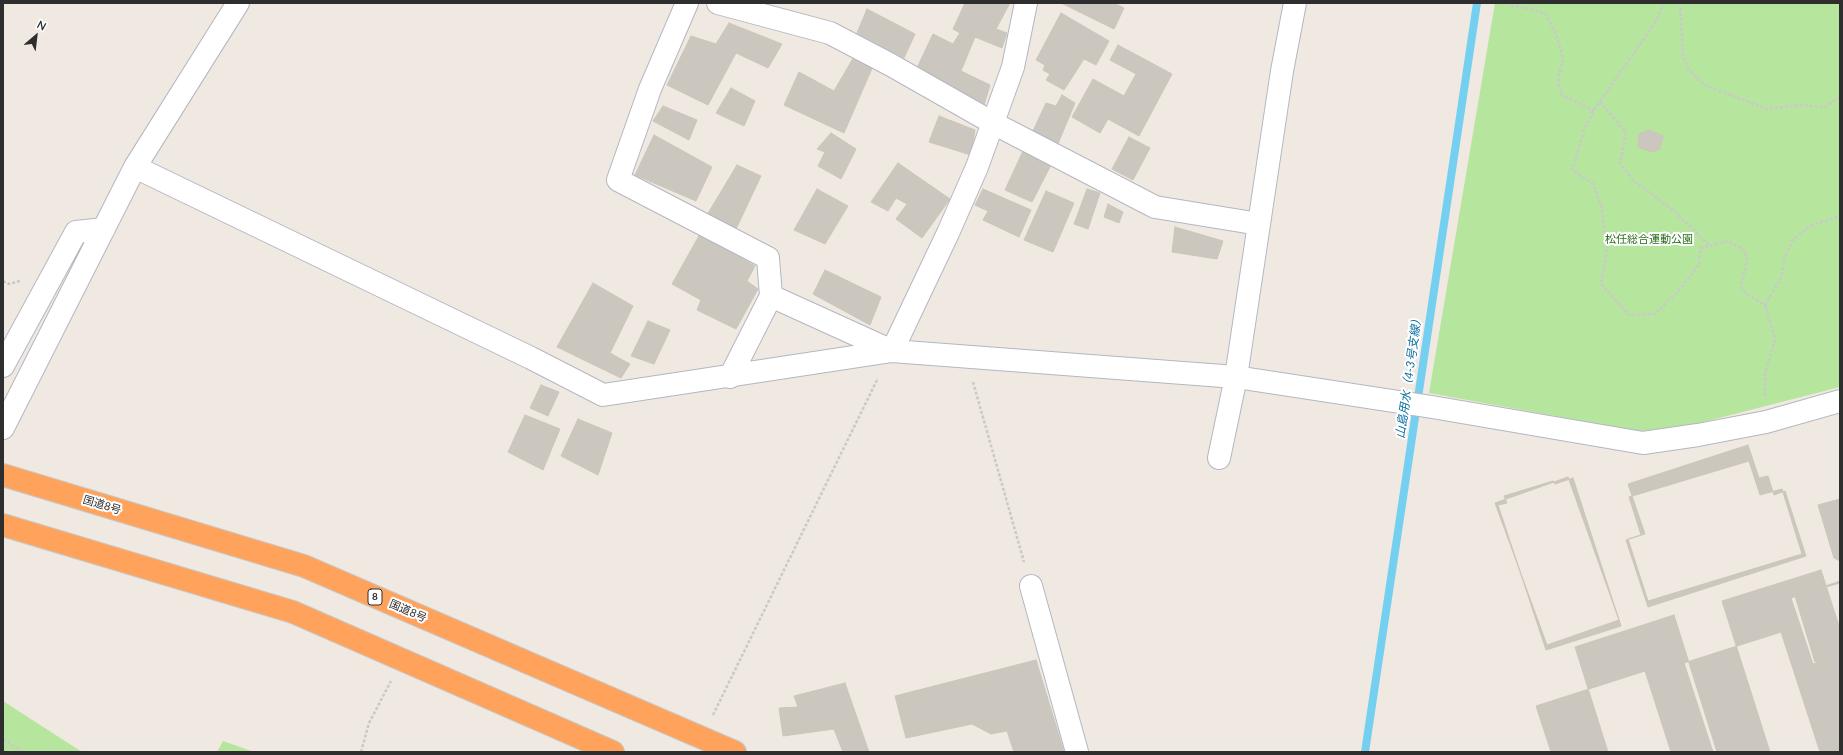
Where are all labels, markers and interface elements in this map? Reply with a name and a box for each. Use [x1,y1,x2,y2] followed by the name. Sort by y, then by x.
[16,16,56,56] north arrow
[35,17,49,33] text: N
[1605,232,1693,246] park label: 松任総合運動公園
[1393,313,1425,439] water label: 山島用水（4-3号支線）
[81,493,123,517] street label: 国道8号
[368,589,382,605] road number: 8
[387,597,429,625] street label: 国道8号

